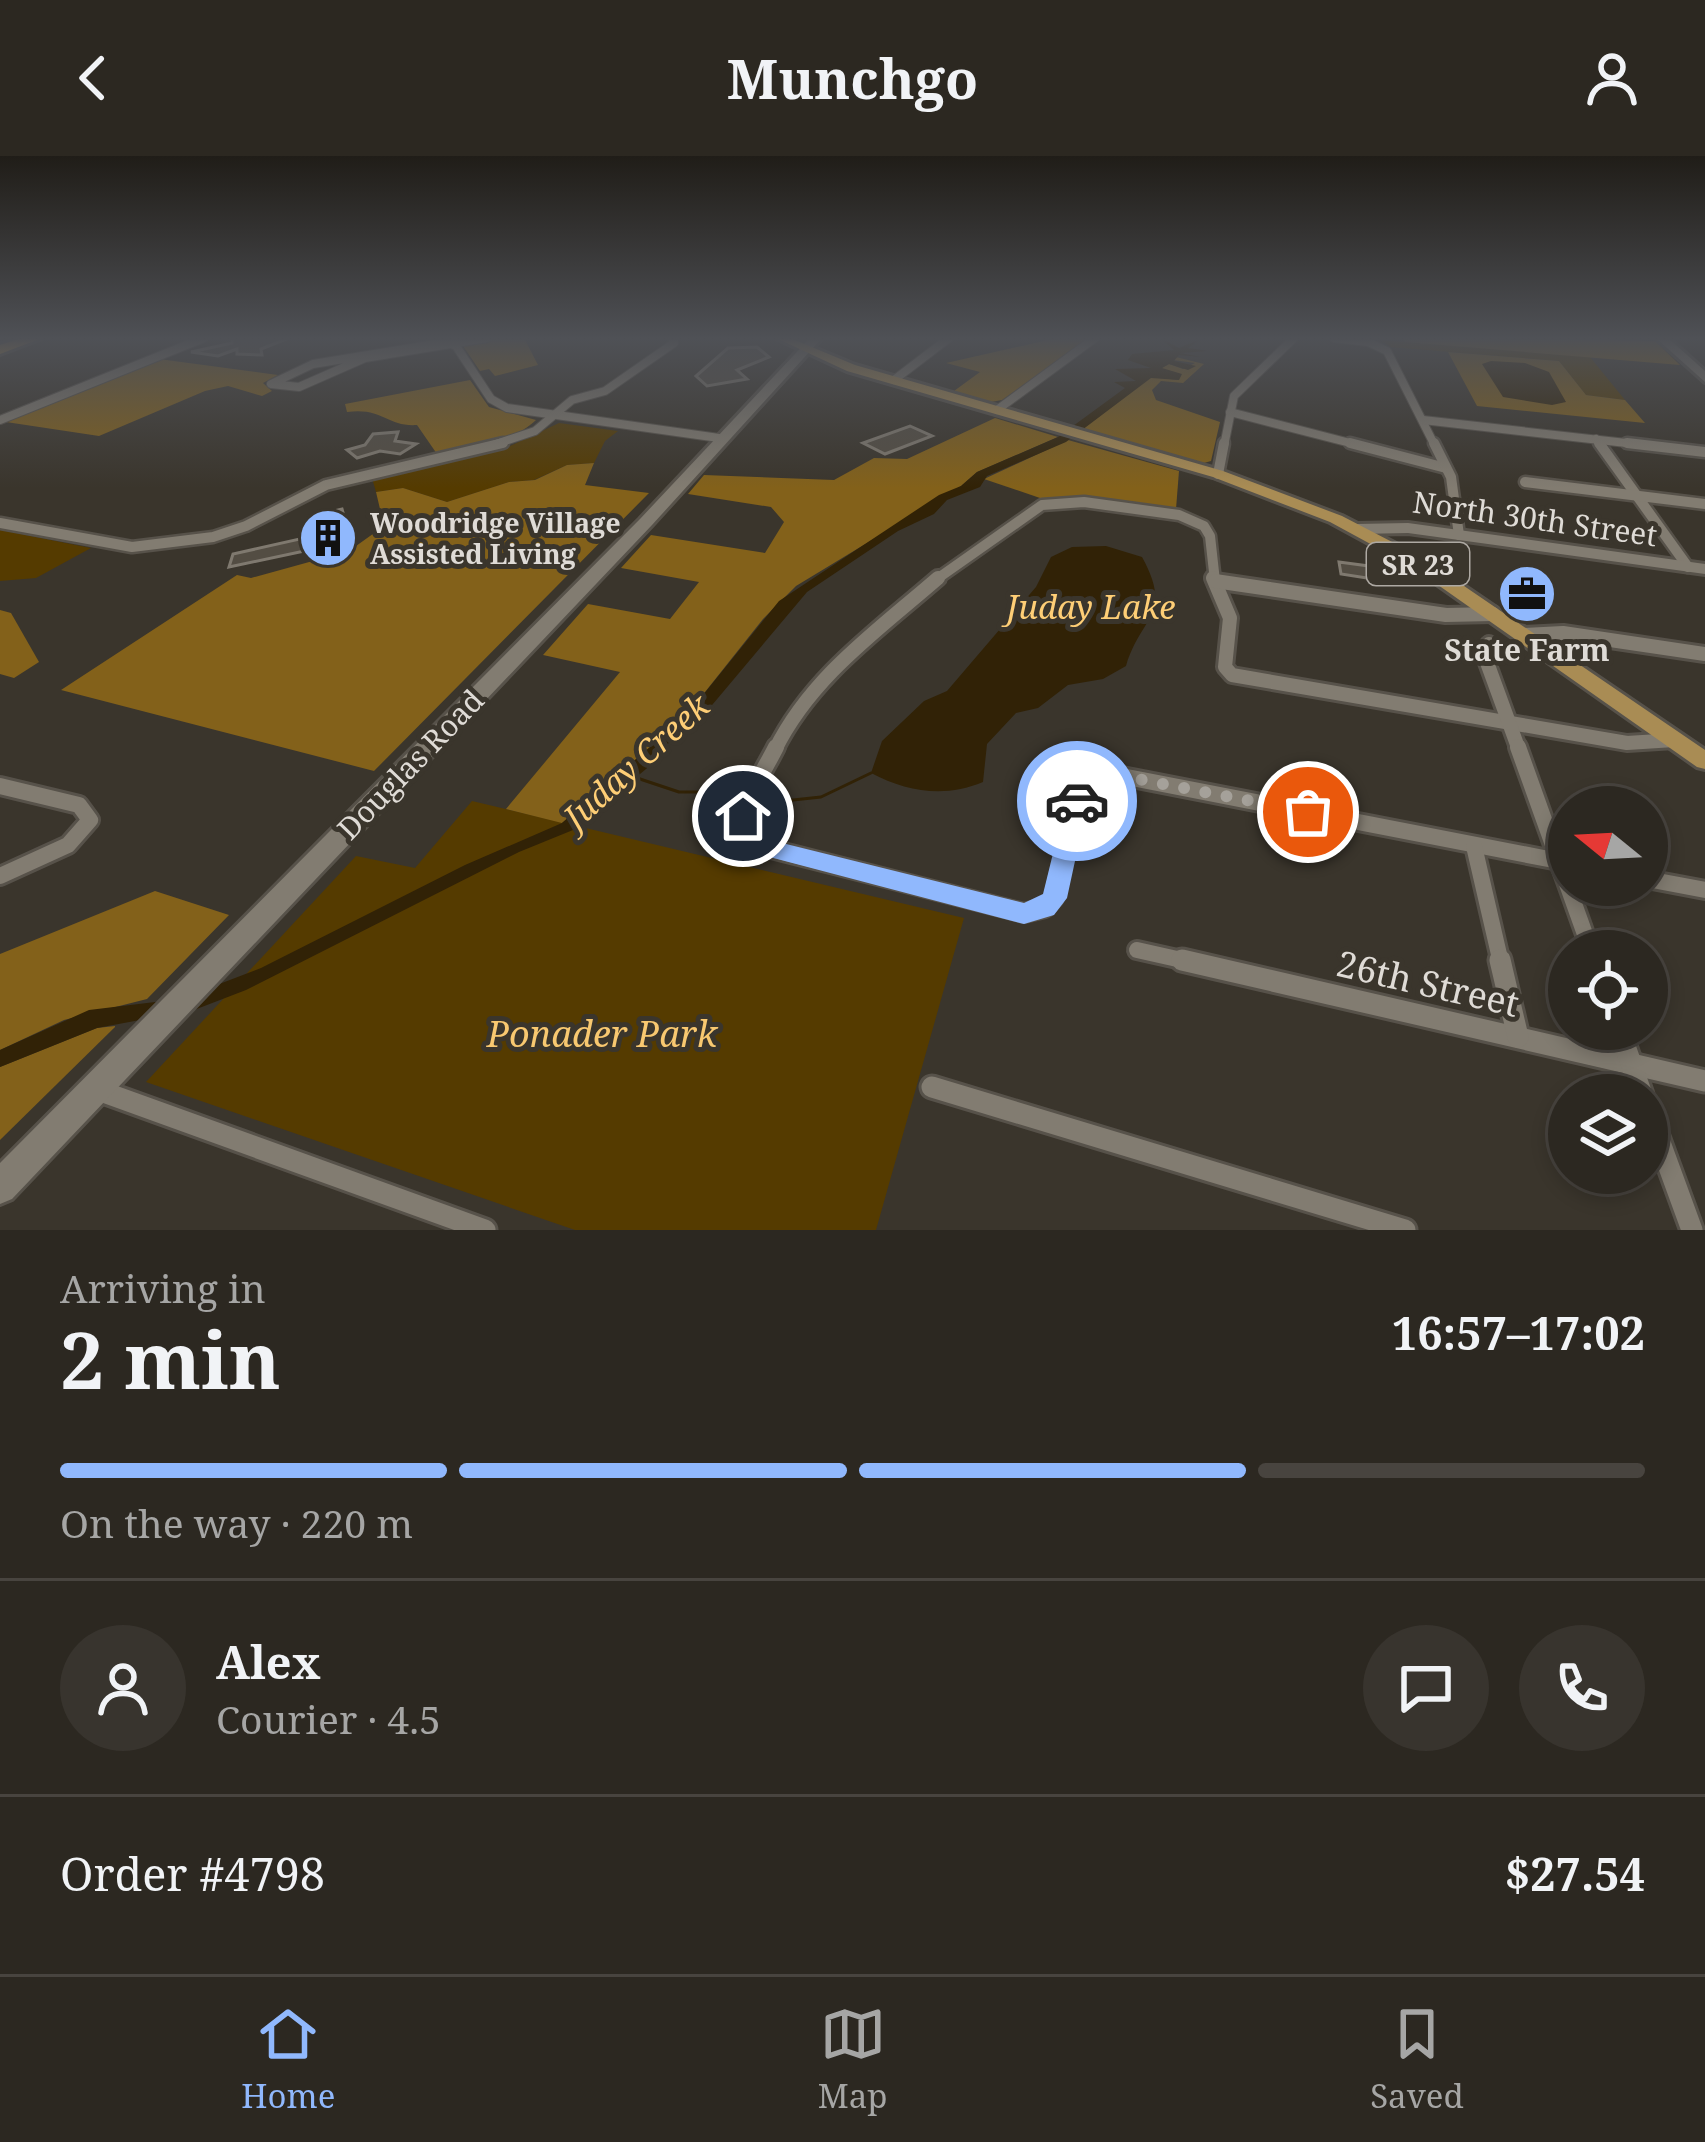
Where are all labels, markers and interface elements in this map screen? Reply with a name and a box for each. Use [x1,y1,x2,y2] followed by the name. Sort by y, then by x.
[727,41,978,115] text: Munchgo
[60,45,126,111] icon: back
[1579,45,1645,111] icon: person
[1410,481,1660,555] street label: North 30th Street
[370,504,621,572] place label: Woodridge Village Assisted Living
[297,507,359,569] building icon: Woodridge Village Assisted Living
[1367,543,1469,585] road number: SR 23
[1496,563,1558,625] office icon: State Farm
[1000,584,1176,629] water label: Juday Lake
[1444,629,1610,670] place label: State Farm
[328,680,492,848] street label: Douglas Road
[549,683,720,843] water label: Juday Creek
[1017,741,1137,861] courier
[1257,761,1359,863] pin
[692,765,794,867] pin
[1044,768,1110,834] icon: car
[1275,779,1341,845] icon: bag
[710,783,776,849] icon: home
[1548,786,1668,906] north arrow
[1548,786,1668,1194] map controls
[1548,930,1668,1050] button: locate
[1332,938,1524,1028] street label: 26th Street
[486,1009,719,1058] park label: Ponader Park
[1548,1074,1668,1194] button: layers
[60,1261,266,1314] text: Arriving in
[1392,1302,1645,1363] text: 16:57–17:02
[60,1306,281,1412] text: 2 min
[60,1496,413,1549] text: On the way · 220 m
[60,1625,186,1751] button: person
[1363,1625,1489,1751] button: chat
[1519,1625,1645,1751] button: phone
[216,1631,321,1692] text: Alex
[216,1692,441,1745] text: Courier · 4.5
[60,1843,325,1904] text: Order #4798
[1505,1843,1645,1904] text: $27.54
[241,2001,335,2118] tab: Home
[818,2001,888,2118] tab: Map
[1370,2001,1464,2118] tab: Saved

